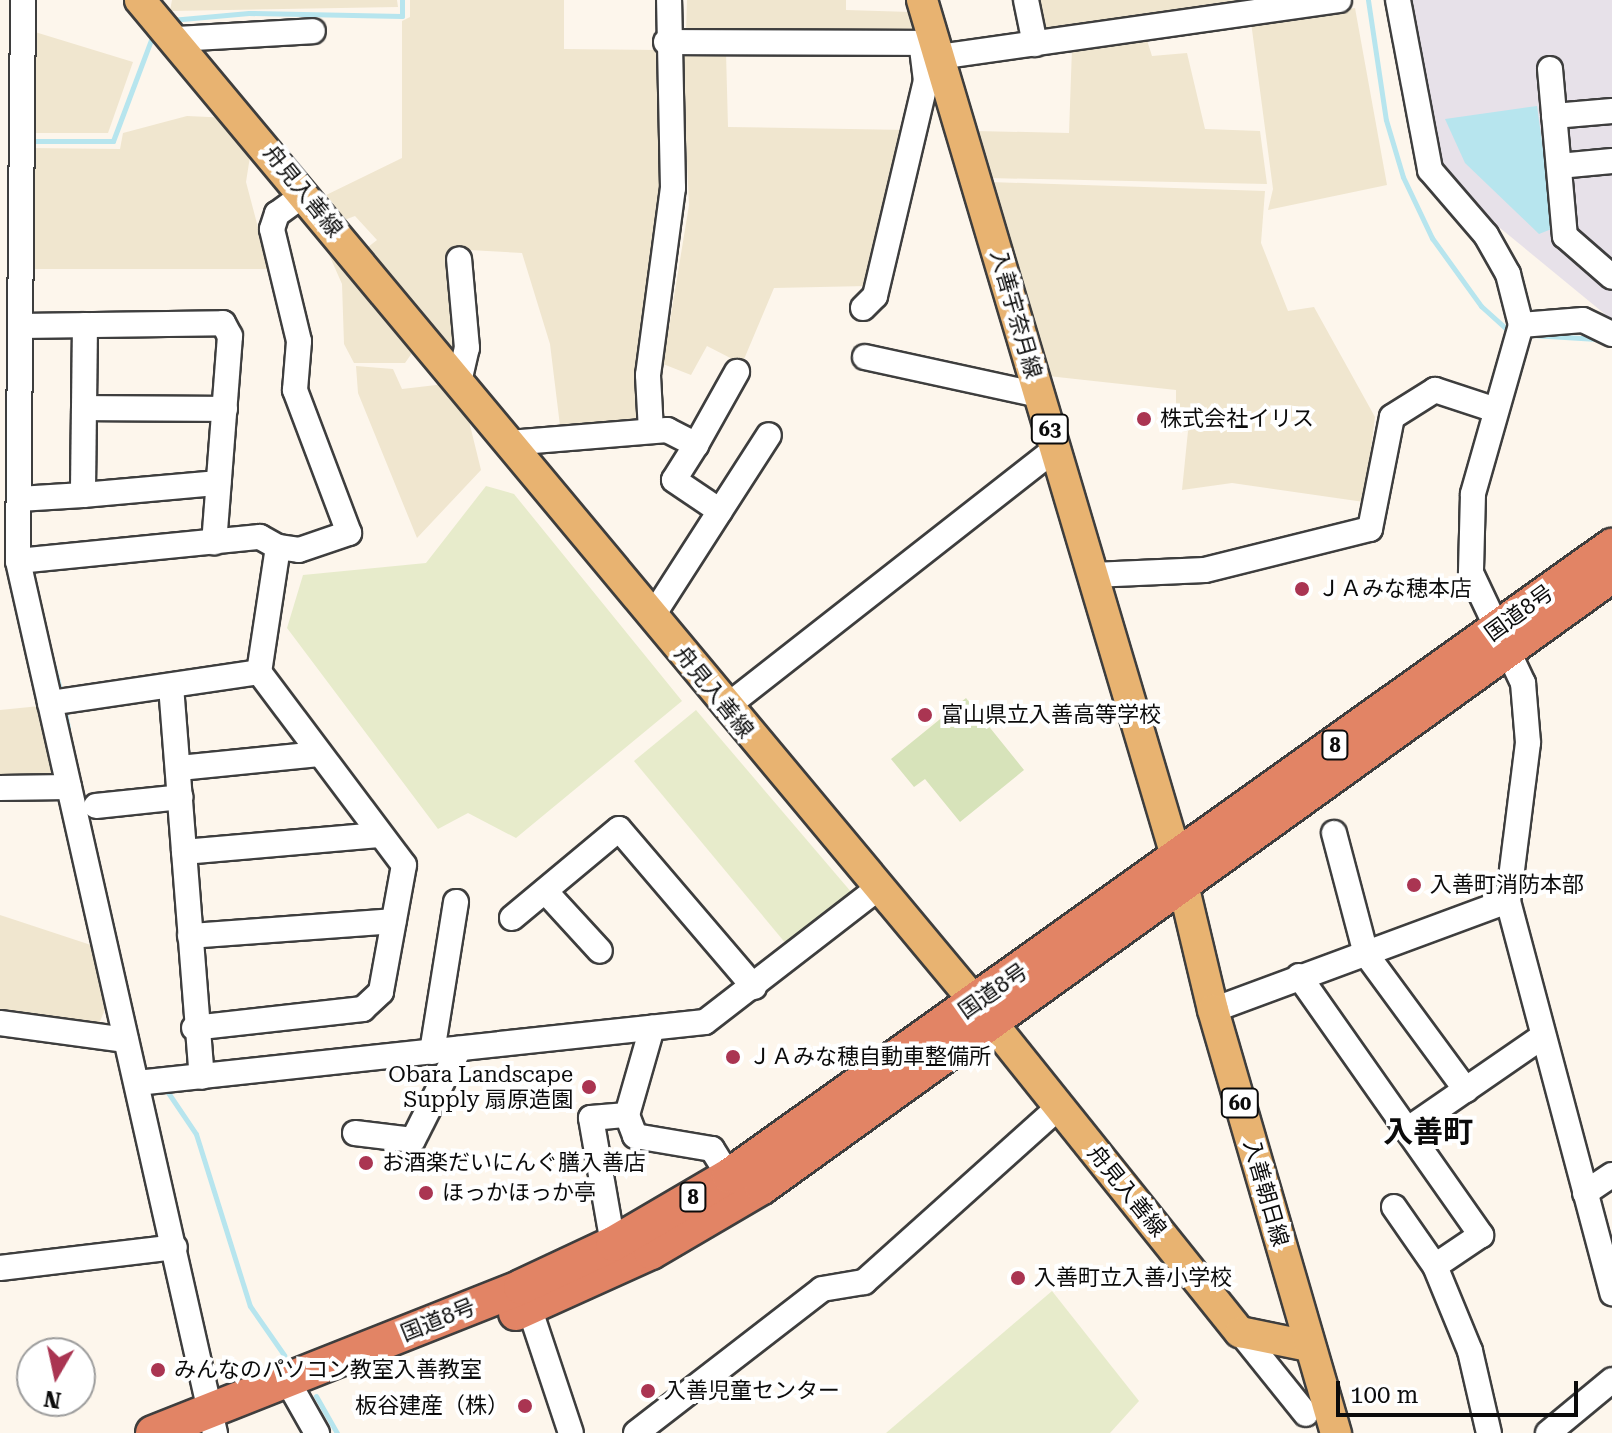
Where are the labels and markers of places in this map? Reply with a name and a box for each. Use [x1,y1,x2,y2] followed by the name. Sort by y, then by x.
[1160,406,1314,432] place label: 株式会社イリス
[1135,410,1153,428] marker: 株式会社イリス
[1318,576,1472,602] place label: ＪＡみな穂本店
[1293,580,1311,598] marker: ＪＡみな穂本店
[941,702,1161,728] place label: 富山県立入善高等学校
[916,706,934,724] marker: 富山県立入善高等学校
[1430,872,1584,898] place label: 入善町消防本部
[1405,876,1423,894] marker: 入善町消防本部
[749,1044,991,1070] place label: ＪＡみな穂自動車整備所
[724,1048,742,1066] marker: ＪＡみな穂自動車整備所
[388,1061,573,1112] place label: Obara Landscape Supply 扇原造園
[580,1078,598,1096] marker: Obara Landscape Supply 扇原造園
[382,1150,646,1176] place label: お酒楽だいにんぐ膳入善店
[357,1154,375,1172] marker: お酒楽だいにんぐ膳入善店
[442,1180,596,1206] place label: ほっかほっか亭
[417,1184,435,1202] marker: ほっかほっか亭
[1034,1265,1232,1291] place label: 入善町立入善小学校
[1009,1269,1027,1287] marker: 入善町立入善小学校
[174,1357,482,1383] place label: みんなのパソコン教室入善教室
[149,1361,167,1379] marker: みんなのパソコン教室入善教室
[664,1378,840,1404] place label: 入善児童センター
[639,1382,657,1400] marker: 入善児童センター
[355,1393,509,1419] place label: 板谷建産（株）
[516,1397,534,1415] marker: 板谷建産（株）

